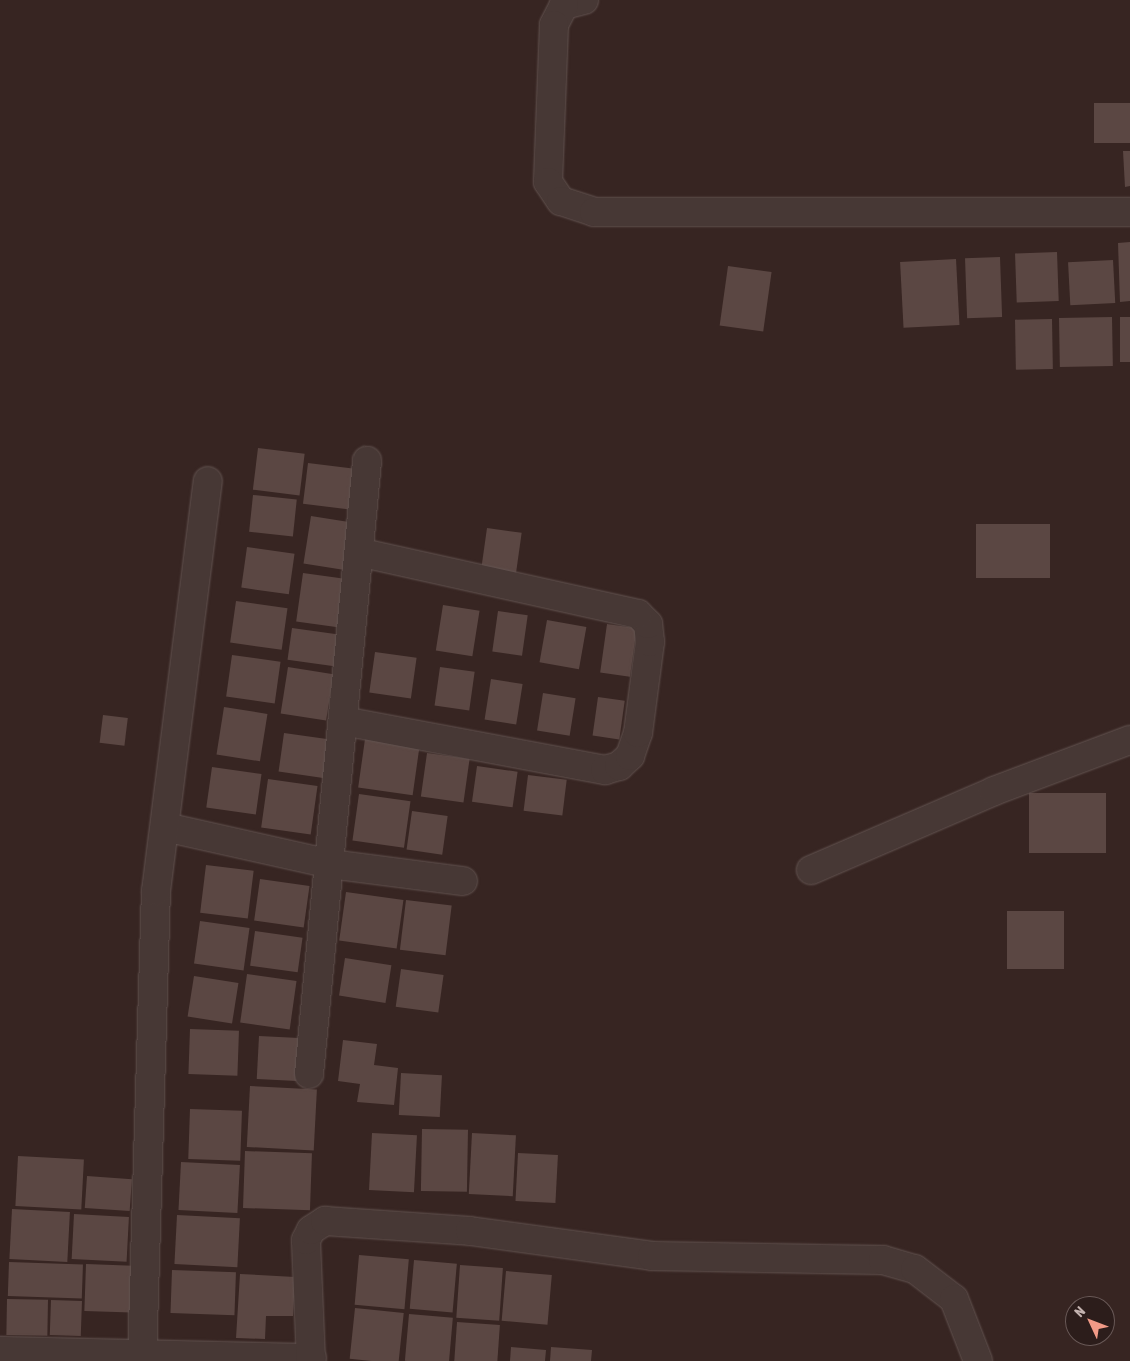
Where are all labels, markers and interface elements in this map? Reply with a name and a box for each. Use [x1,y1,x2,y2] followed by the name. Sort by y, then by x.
[1065,1296,1115,1346] north arrow
[1071,1303,1088,1320] text: N

